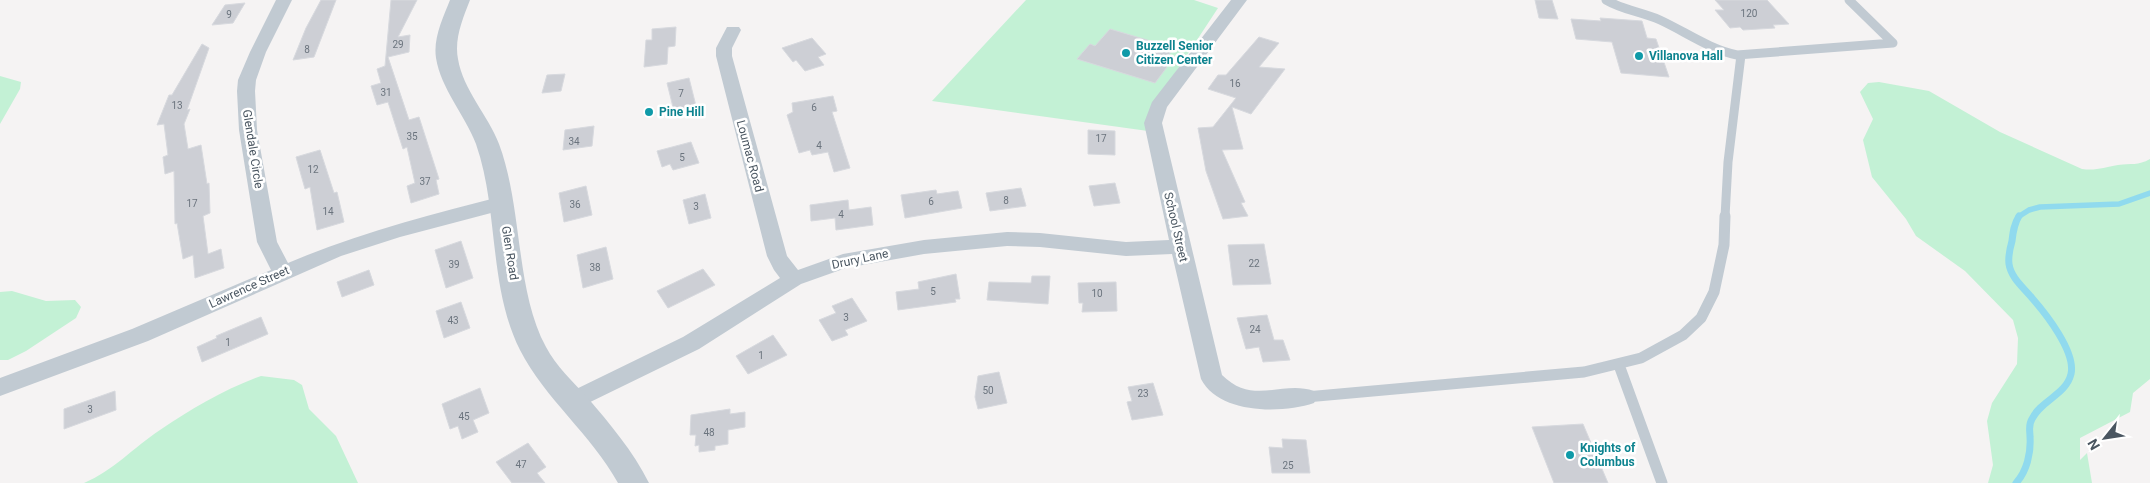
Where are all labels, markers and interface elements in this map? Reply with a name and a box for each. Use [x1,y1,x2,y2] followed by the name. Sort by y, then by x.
[1741,8,1758,19] house number: 120
[226,9,232,20] house number: 9
[392,39,404,50] house number: 29
[1136,39,1214,67] place label: Buzzell Senior Citizen Center
[304,44,310,55] house number: 8
[1120,47,1132,59] marker: Buzzell Senior Citizen Center
[1649,49,1723,63] place label: Villanova Hall
[1633,50,1645,62] marker: Villanova Hall
[1229,78,1241,89] house number: 16
[380,87,392,98] house number: 31
[678,88,684,99] house number: 7
[171,100,183,111] house number: 13
[811,102,817,113] house number: 6
[659,105,704,119] place label: Pine Hill
[643,106,655,118] marker: Pine Hill
[240,108,266,190] street label: Glendale Circle
[734,119,766,193] street label: Loumac Road
[406,131,418,142] house number: 35
[1095,133,1107,144] house number: 17
[568,136,580,147] house number: 34
[816,140,822,151] house number: 4
[679,152,685,163] house number: 5
[307,164,319,175] house number: 12
[419,176,431,187] house number: 37
[1161,191,1191,263] street label: School Street
[1003,195,1009,206] house number: 8
[928,196,934,207] house number: 6
[186,198,198,209] house number: 17
[569,199,581,210] house number: 36
[693,201,699,212] house number: 3
[322,206,334,217] house number: 14
[838,209,844,220] house number: 4
[499,225,521,281] street label: Glen Road
[830,246,890,272] street label: Drury Lane
[1248,258,1260,269] house number: 22
[448,259,460,270] house number: 39
[589,262,601,273] house number: 38
[207,263,291,311] street label: Lawrence Street
[930,286,936,297] house number: 5
[1091,288,1103,299] house number: 10
[843,312,849,323] house number: 3
[447,315,459,326] house number: 43
[1249,324,1261,335] house number: 24
[225,337,231,348] house number: 1
[758,350,764,361] house number: 1
[982,385,994,396] house number: 50
[1137,388,1149,399] house number: 23
[87,404,93,415] house number: 3
[458,411,470,422] house number: 45
[2080,413,2130,463] north arrow
[703,427,715,438] house number: 48
[2084,436,2103,453] text: N
[1580,441,1636,469] place label: Knights of Columbus
[1564,449,1576,461] marker: Knights of Columbus
[515,459,527,470] house number: 47
[1282,460,1294,471] house number: 25

